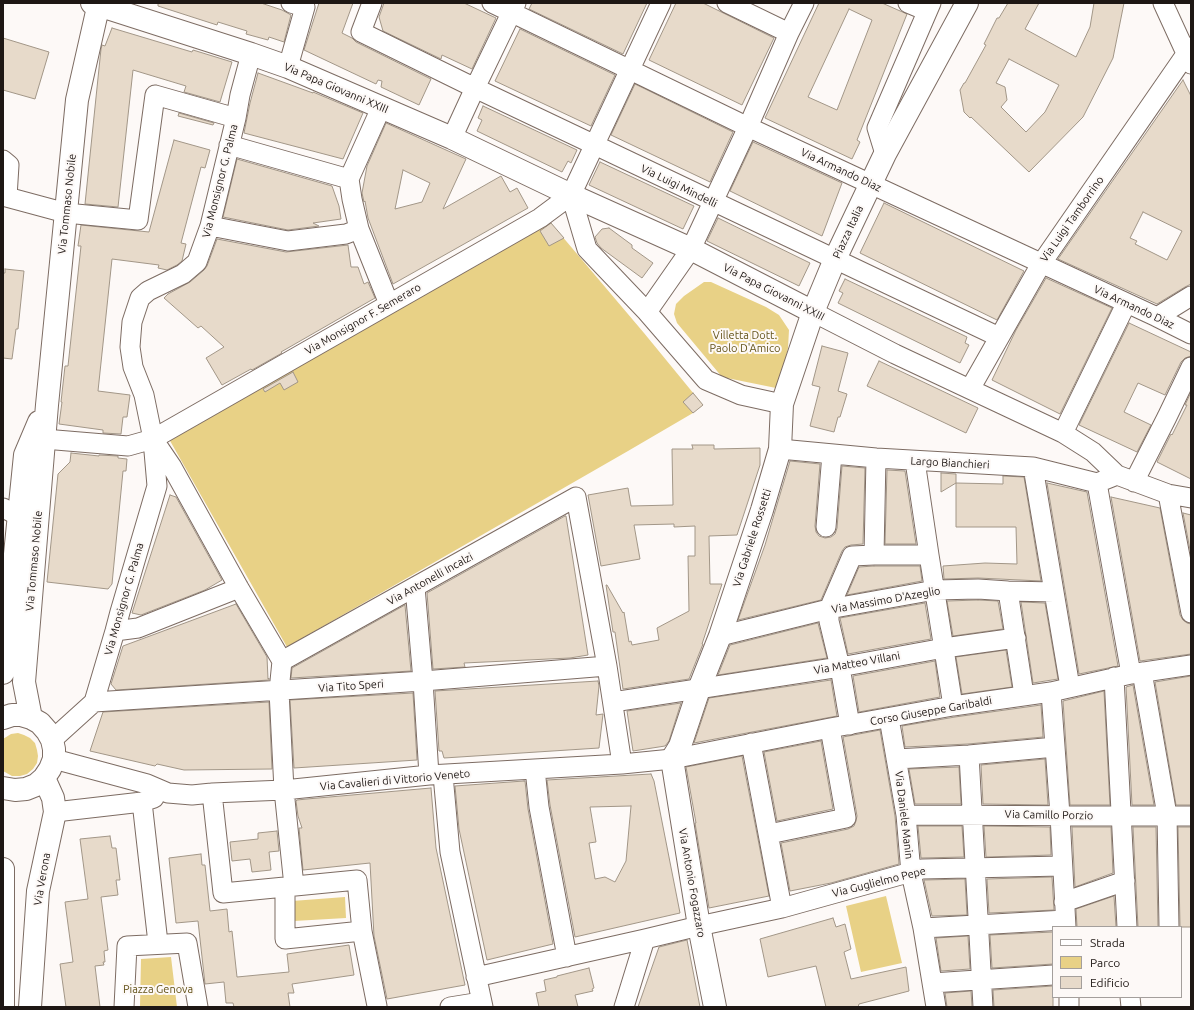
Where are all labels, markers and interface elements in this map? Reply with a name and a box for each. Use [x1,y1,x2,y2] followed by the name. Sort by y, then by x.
[282,60,390,116] street label: Via Papa Giovanni XXIII
[200,123,240,239] street label: Via Monsignor G. Palma
[799,146,883,194] street label: Via Armando Diaz
[55,153,79,255] street label: Via Tommaso Nobile
[638,162,720,210] street label: Via Luigi Mindelli
[1037,174,1107,264] street label: Via Luigi Tamborrino
[830,203,866,261] street label: Piazza Italia
[721,261,827,323] street label: Via Papa Giovanni XXIII
[303,280,423,358] street label: Via Monsignor F. Semeraro
[1092,283,1176,331] street label: Via Armando Diaz
[710,328,780,354] park label: Villetta Dott. Paolo D'Amico
[910,454,990,472] street label: Largo Bianchieri
[730,487,774,589] street label: Via Gabriele Rossetti
[23,510,45,612] street label: Via Tommaso Nobile
[102,541,146,657] street label: Via Monsignor G. Palma
[385,550,475,608] street label: Via Antonelli Incalzi
[831,584,941,616] street label: Via Massimo D'Azeglio
[813,649,901,677] street label: Via Matteo Villani
[318,677,384,695] street label: Via Tito Speri
[869,694,993,728] street label: Corso Giuseppe Garibaldi
[319,767,471,793] street label: Via Cavalieri di Vittorio Veneto
[892,770,916,860] street label: Via Daniele Manin
[1005,808,1093,822] street label: Via Camillo Porzio
[676,827,708,939] street label: Via Antonio Fogazzaro
[31,852,53,906] street label: Via Verona
[831,864,927,900] street label: Via Guglielmo Pepe
[1052,926,1182,998] legend
[1090,936,1125,949] text: Strada
[1090,956,1120,969] text: Parco
[1090,976,1130,989] text: Edificio
[123,982,193,996] park label: Piazza Genova

